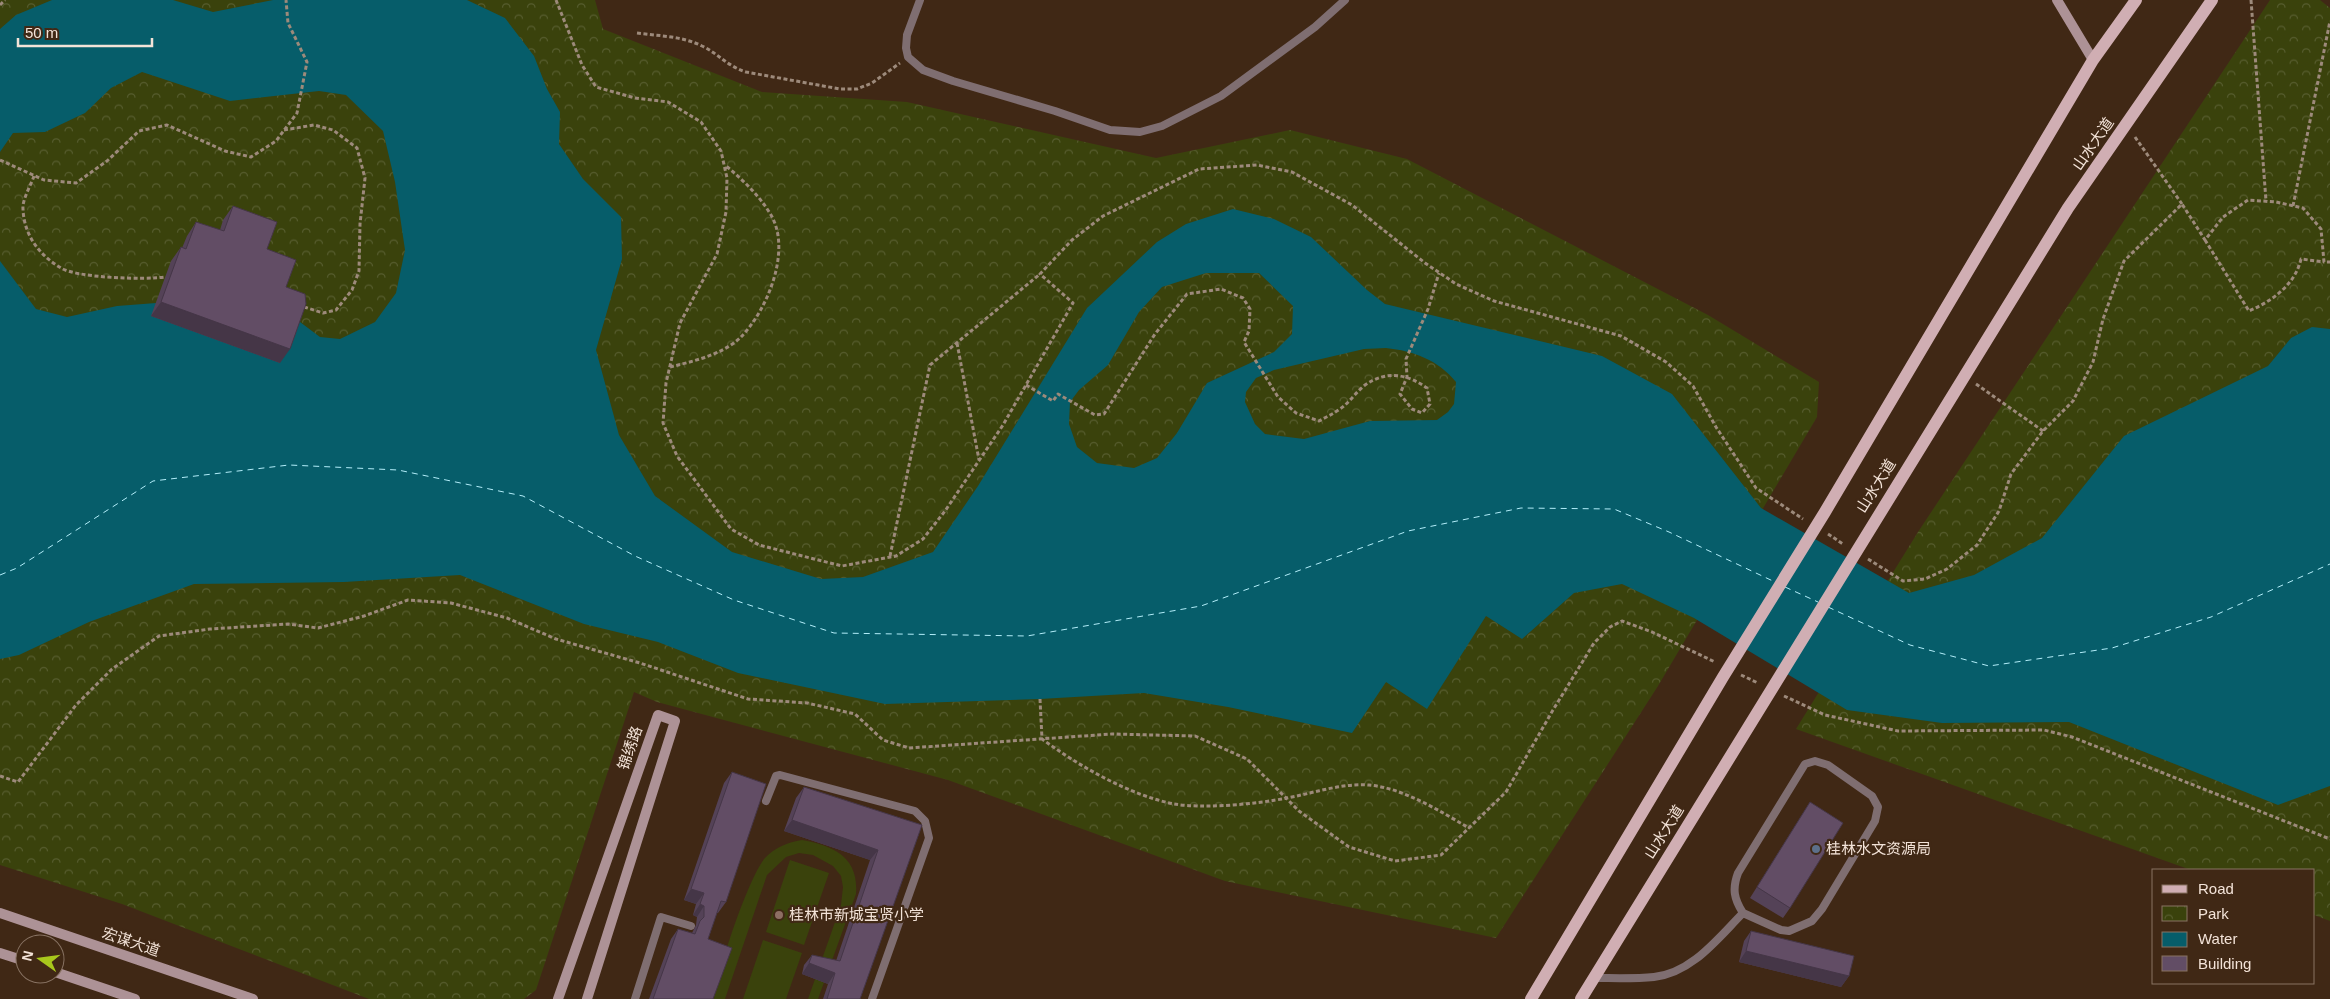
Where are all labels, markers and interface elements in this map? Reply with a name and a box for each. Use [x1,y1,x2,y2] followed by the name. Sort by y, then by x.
[18,15,151,47] scale bar
[25,24,58,41] text: 50 m
[2068,114,2117,173] street label: 山水大道
[1852,456,1899,516] street label: 山水大道
[614,724,645,772] street label: 锦绣路
[1640,802,1687,862] street label: 山水大道
[1826,840,1931,857] place label: 桂林水文资源局
[1810,843,1822,855] marker: 桂林水文资源局
[2152,869,2315,984] legend
[2198,880,2234,897] text: Road
[2198,905,2229,922] text: Park
[789,906,924,923] place label: 桂林市新城宝贤小学
[773,909,785,921] marker: 桂林市新城宝贤小学
[100,924,162,959] street label: 宏谋大道
[2198,930,2237,947] text: Water
[15,934,65,984] north arrow
[18,949,36,963] text: N
[2198,955,2251,972] text: Building

